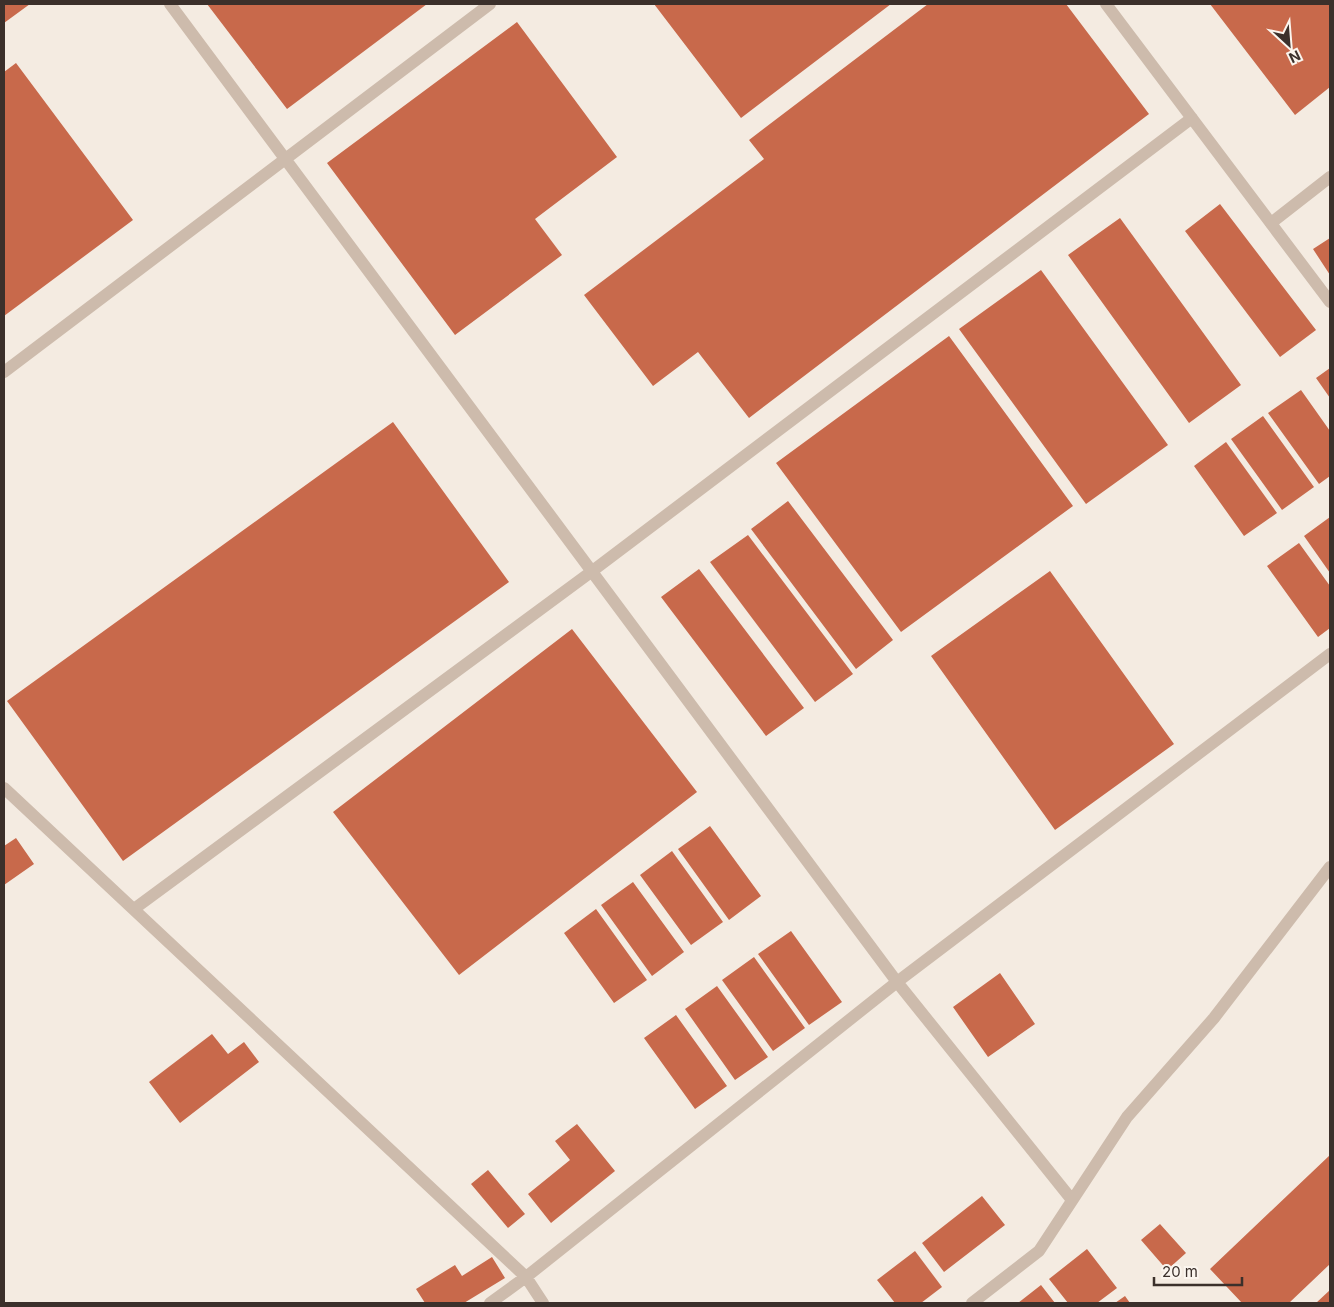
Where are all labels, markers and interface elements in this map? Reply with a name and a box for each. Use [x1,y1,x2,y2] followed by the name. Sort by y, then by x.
[1264,20,1314,70] north arrow
[1286,47,1303,67] text: N
[1154,1254,1242,1286] scale bar
[1162,1262,1198,1281] text: 20 m

